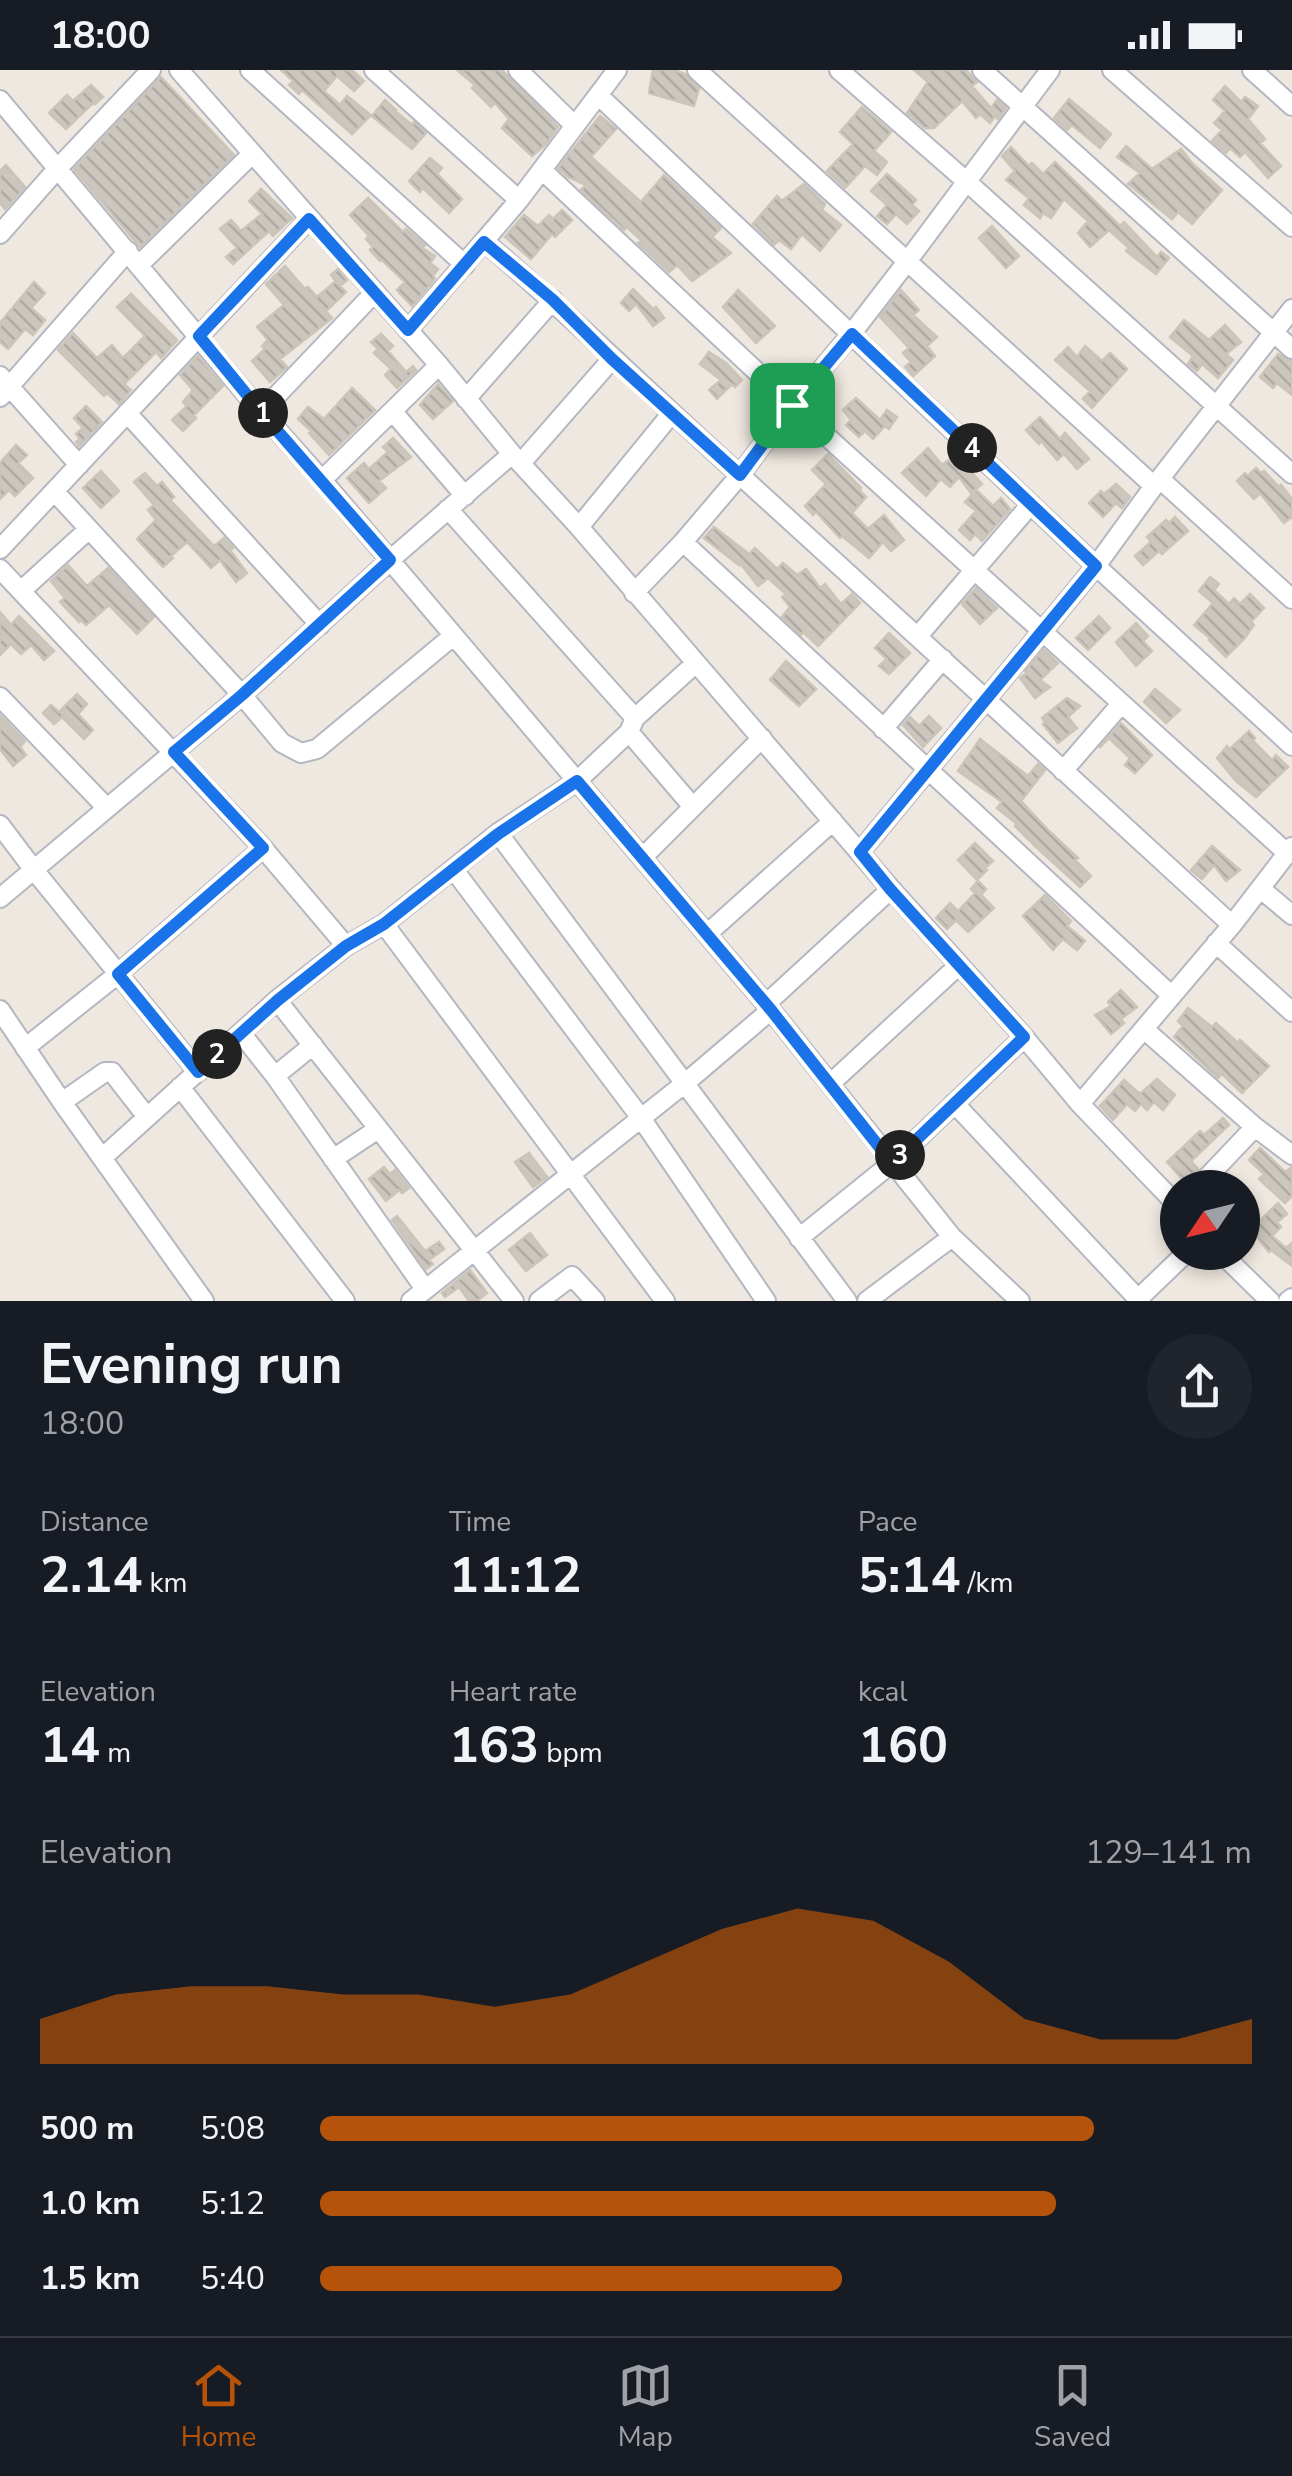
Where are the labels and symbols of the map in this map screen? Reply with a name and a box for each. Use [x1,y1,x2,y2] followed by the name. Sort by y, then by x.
[750,363,835,448] pin
[238,388,288,438] pin: 1
[947,423,997,473] pin: 4
[192,1029,242,1079] pin: 2
[875,1130,925,1180] pin: 3
[1160,1170,1260,1270] north arrow

